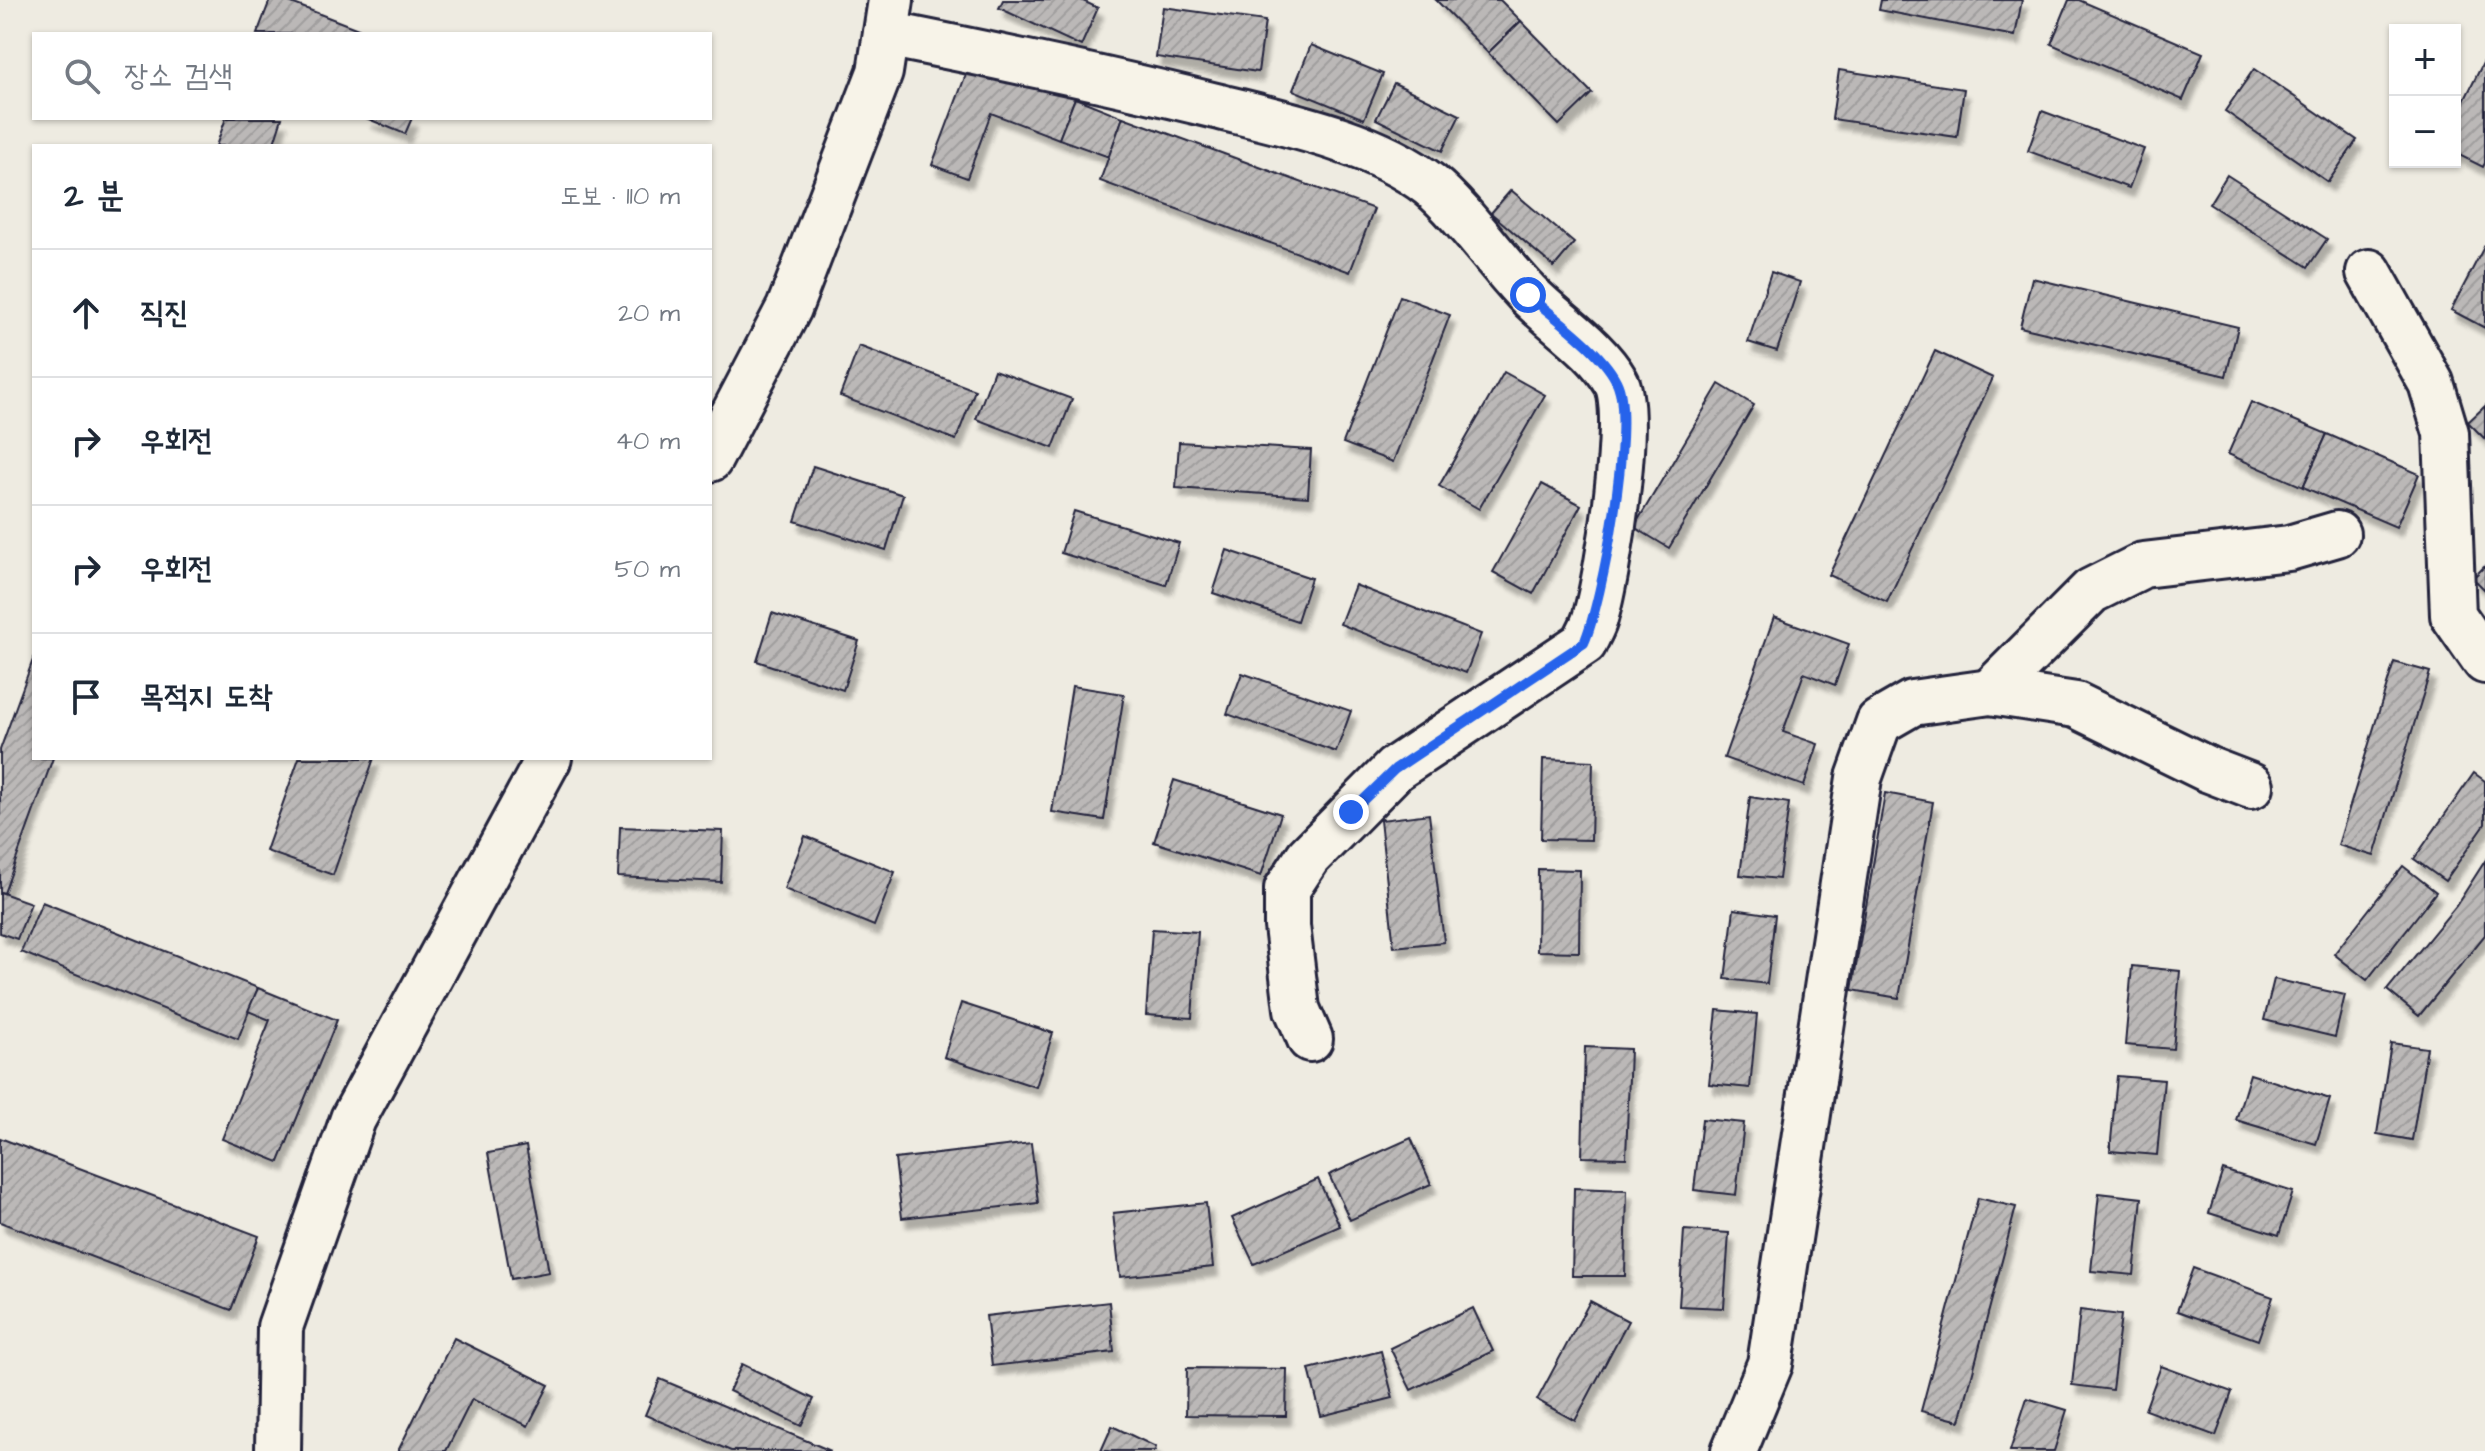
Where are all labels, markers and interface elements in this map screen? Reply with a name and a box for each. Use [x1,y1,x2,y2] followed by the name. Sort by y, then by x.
[2389,24,2461,168] map controls
[2389,24,2461,96] button: +
[32,32,712,120] search box
[60,54,104,98] icon: search
[124,55,233,97] text: 장소 검색
[2389,96,2461,168] button: −
[64,172,124,220] text: 2 분
[560,178,680,214] text: 도보 · 110 m
[1510,277,1546,313] route start
[64,291,108,335] icon: ahead
[140,292,188,334] text: 직진
[618,295,680,331] text: 20 m
[64,419,108,463] icon: right
[140,420,212,462] text: 우회전
[615,423,680,459] text: 40 m
[64,547,108,591] icon: right
[140,548,212,590] text: 우회전
[615,551,680,587] text: 50 m
[64,675,108,719] icon: arrive
[140,676,273,718] text: 목적지 도착
[1333,794,1369,830] route end

